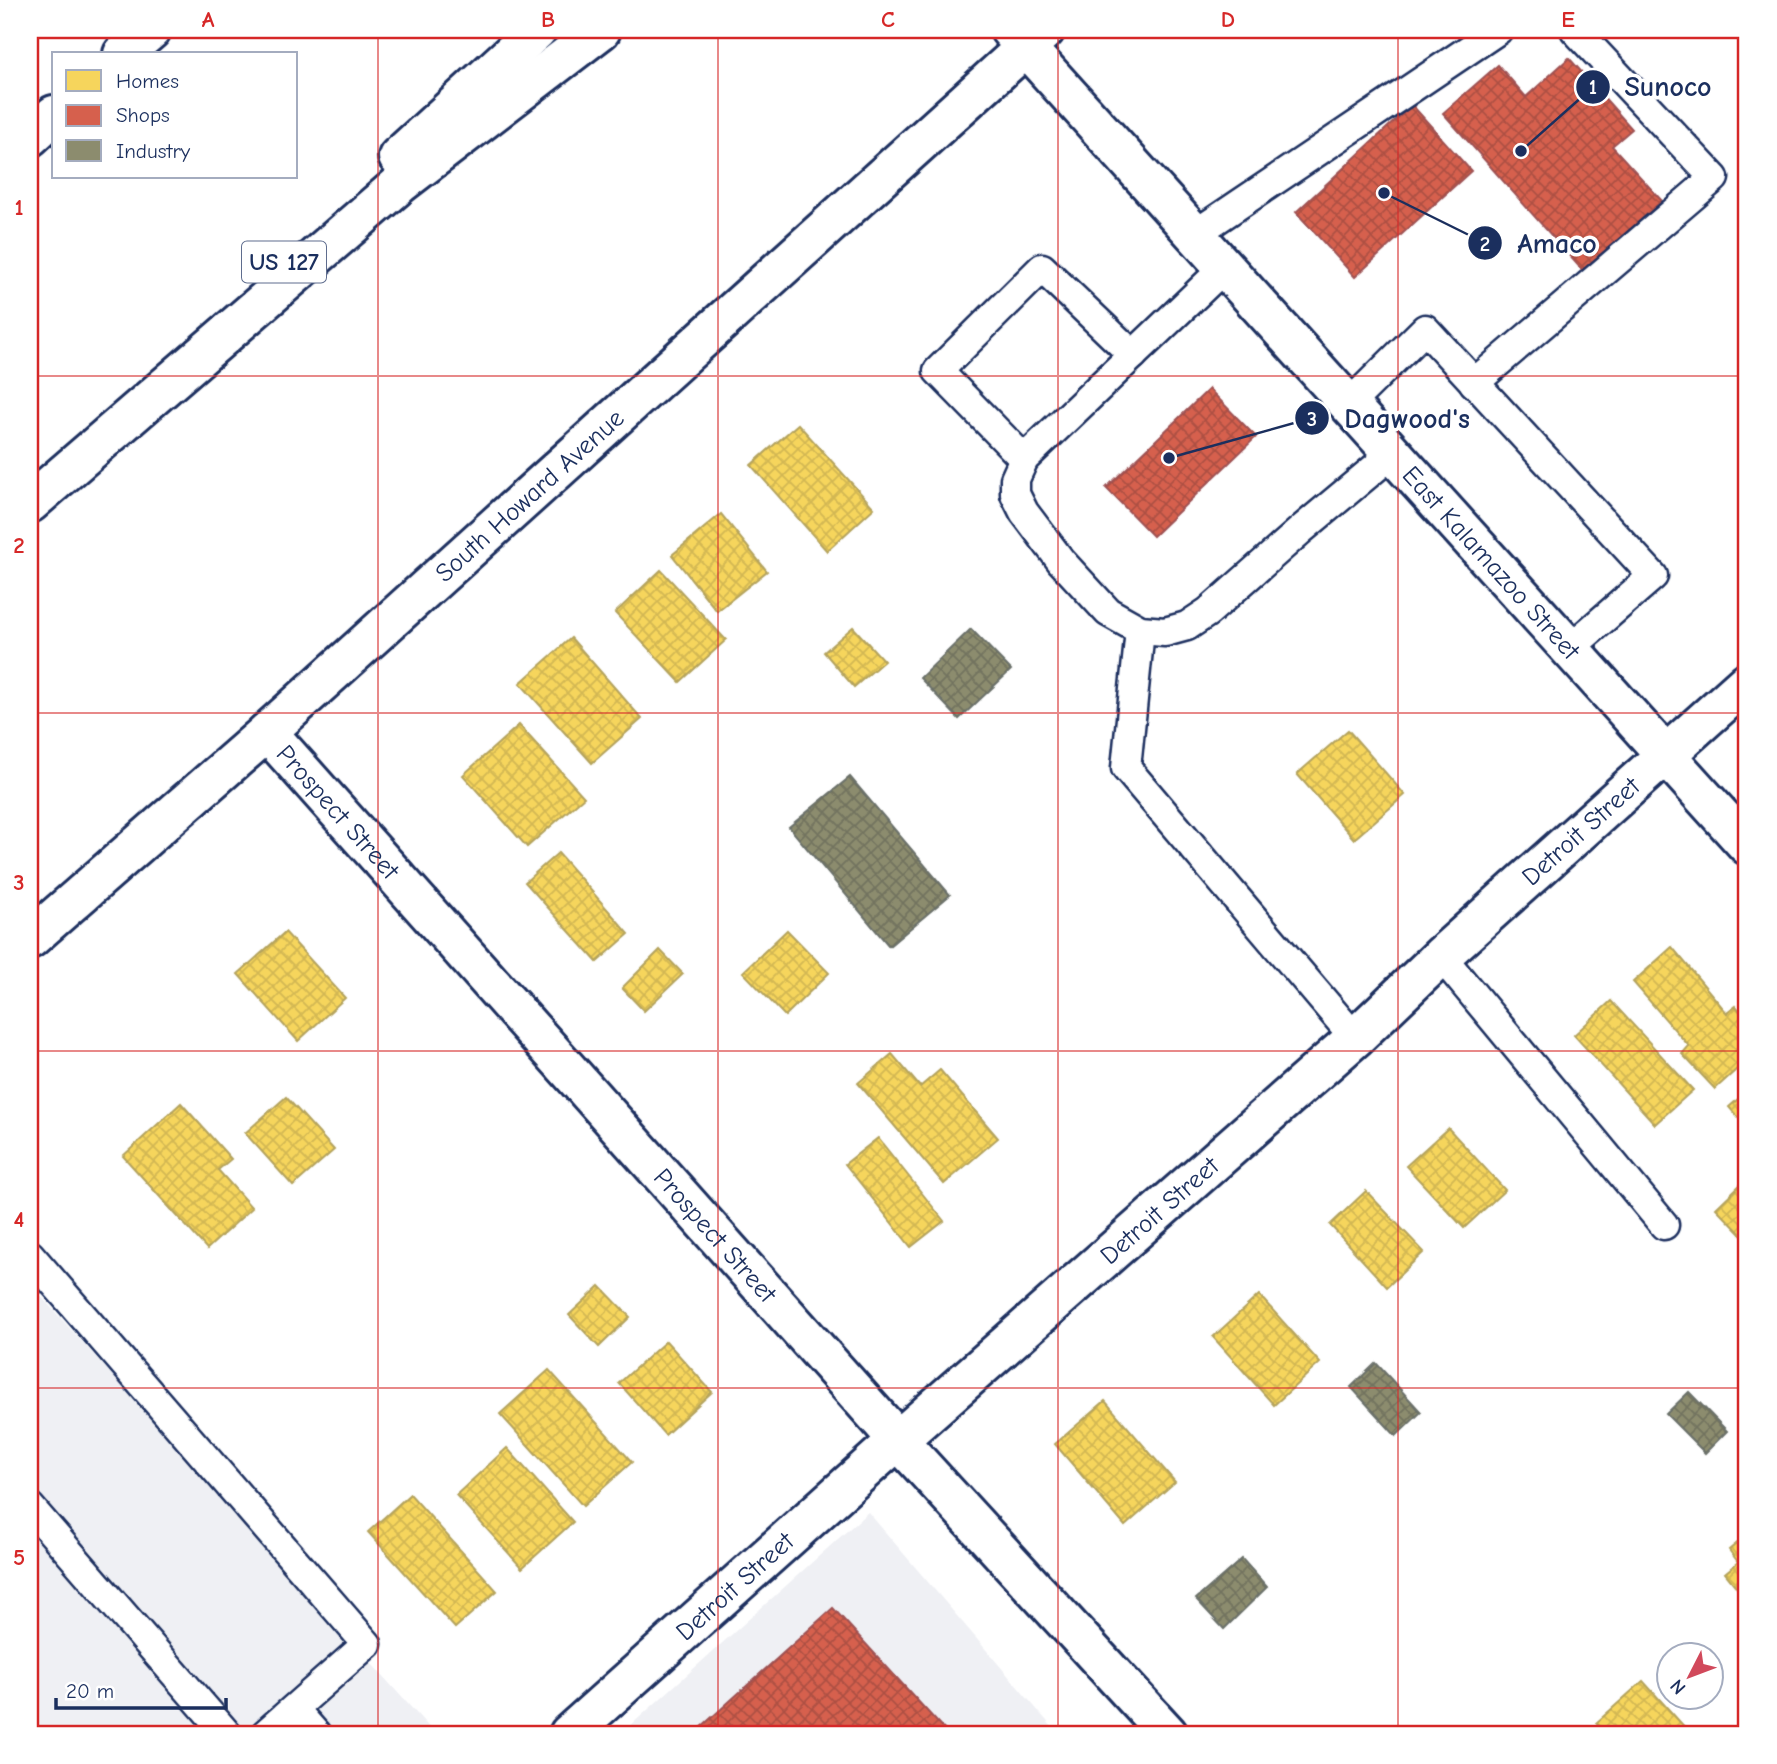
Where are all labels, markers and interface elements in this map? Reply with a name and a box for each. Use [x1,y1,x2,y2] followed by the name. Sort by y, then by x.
[202,6,215,33] text: A
[541,6,555,33] text: B
[881,6,895,33] text: C
[1221,6,1235,33] text: D
[1561,6,1575,33] text: E
[52,52,298,178] legend
[1576,62,1726,111] callout: Sunoco
[116,69,179,93] text: Homes
[1624,71,1712,103] text: Sunoco
[1589,75,1597,99] text: 1
[116,103,170,127] text: Shops
[116,139,191,163] text: Industry
[14,194,24,221] text: 1
[1468,219,1610,268] callout: Amaco
[1517,228,1597,260] text: Amaco
[1480,232,1490,256] text: 2
[242,242,326,282] road number: US 127
[1295,394,1483,443] callout: Dagwood's
[430,403,630,589] street label: South Howard Avenue
[1344,403,1470,435] text: Dagwood's
[1307,407,1317,431] text: 3
[1396,460,1587,667] street label: East Kalamazoo Street
[13,532,25,559] text: 2
[270,739,406,887] street label: Prospect Street
[1516,770,1647,892] street label: Detroit Street
[13,869,25,896] text: 3
[1094,1150,1226,1271] street label: Detroit Street
[647,1163,783,1310] street label: Prospect Street
[14,1206,25,1233] text: 4
[670,1525,801,1647] street label: Detroit Street
[13,1544,25,1571] text: 5
[1654,1642,1724,1712] north arrow
[56,1666,226,1710] scale bar
[1666,1675,1690,1699] text: N
[66,1679,114,1703] text: 20 m

